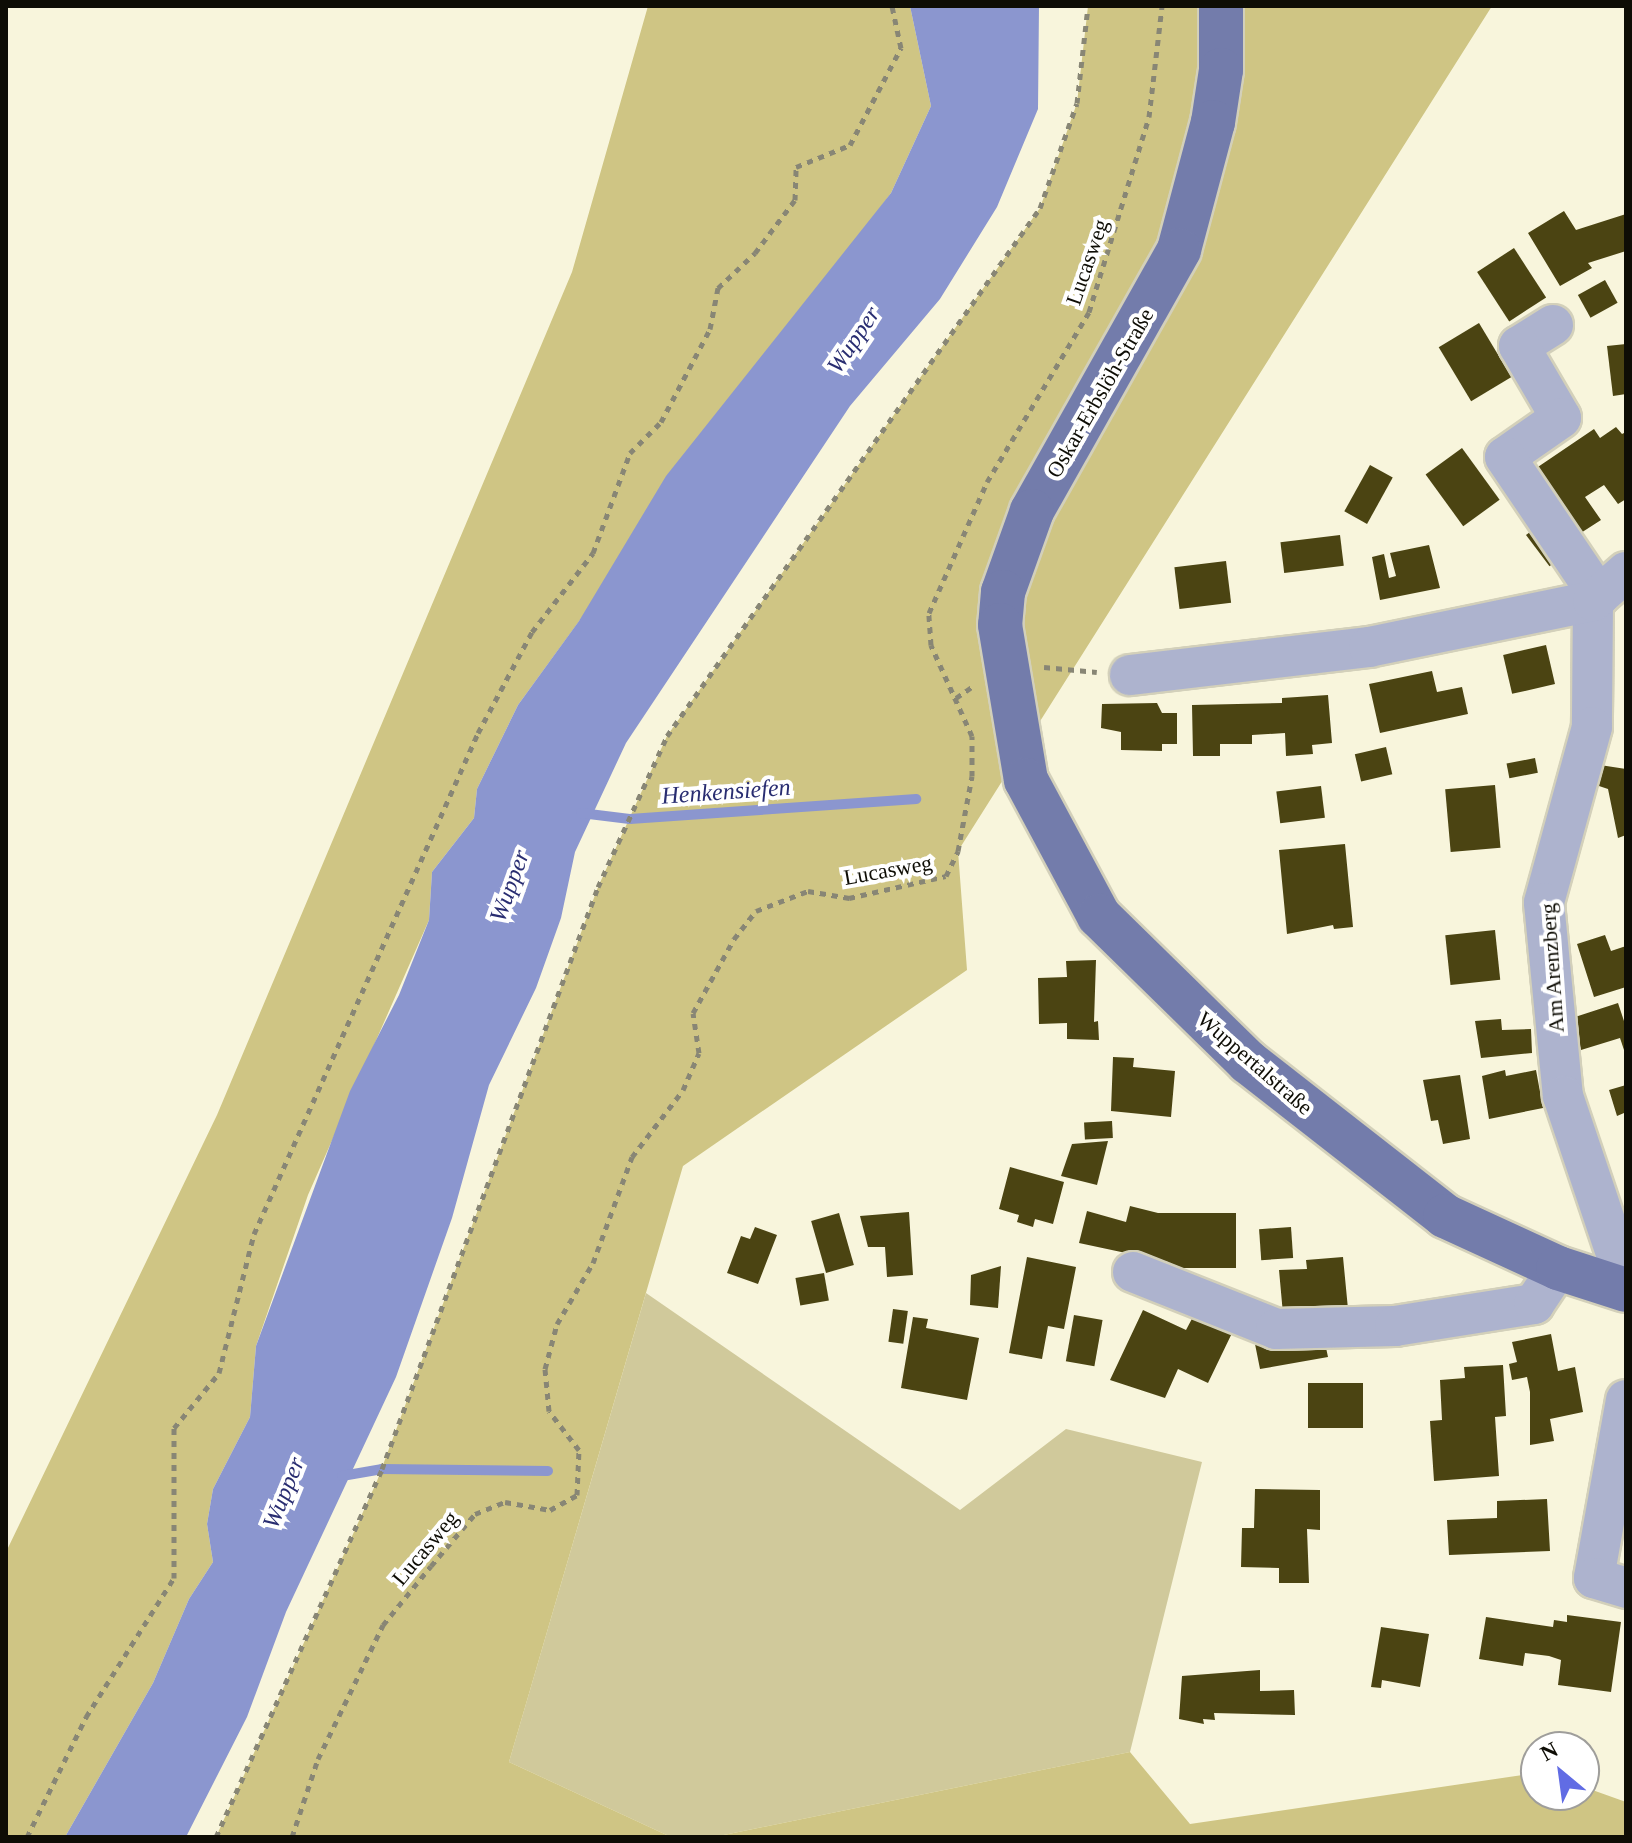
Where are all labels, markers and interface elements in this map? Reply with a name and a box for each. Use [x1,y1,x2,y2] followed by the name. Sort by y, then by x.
[1060,216,1114,308] street label: Lucasweg
[821,301,887,379] water label: Wupper
[1041,304,1159,482] street label: Oskar-Erbslöh-Straße
[661,773,791,811] water label: Henkensiefen
[484,846,536,926] water label: Wupper
[842,849,934,891] street label: Lucasweg
[1534,902,1570,1034] street label: Am Arenzberg
[1192,1006,1318,1120] street label: Wuppertalstraße
[257,1453,311,1533] water label: Wupper
[386,1505,464,1591] street label: Lucasweg
[1520,1731,1600,1811] north arrow
[1536,1737,1562,1766] text: N

